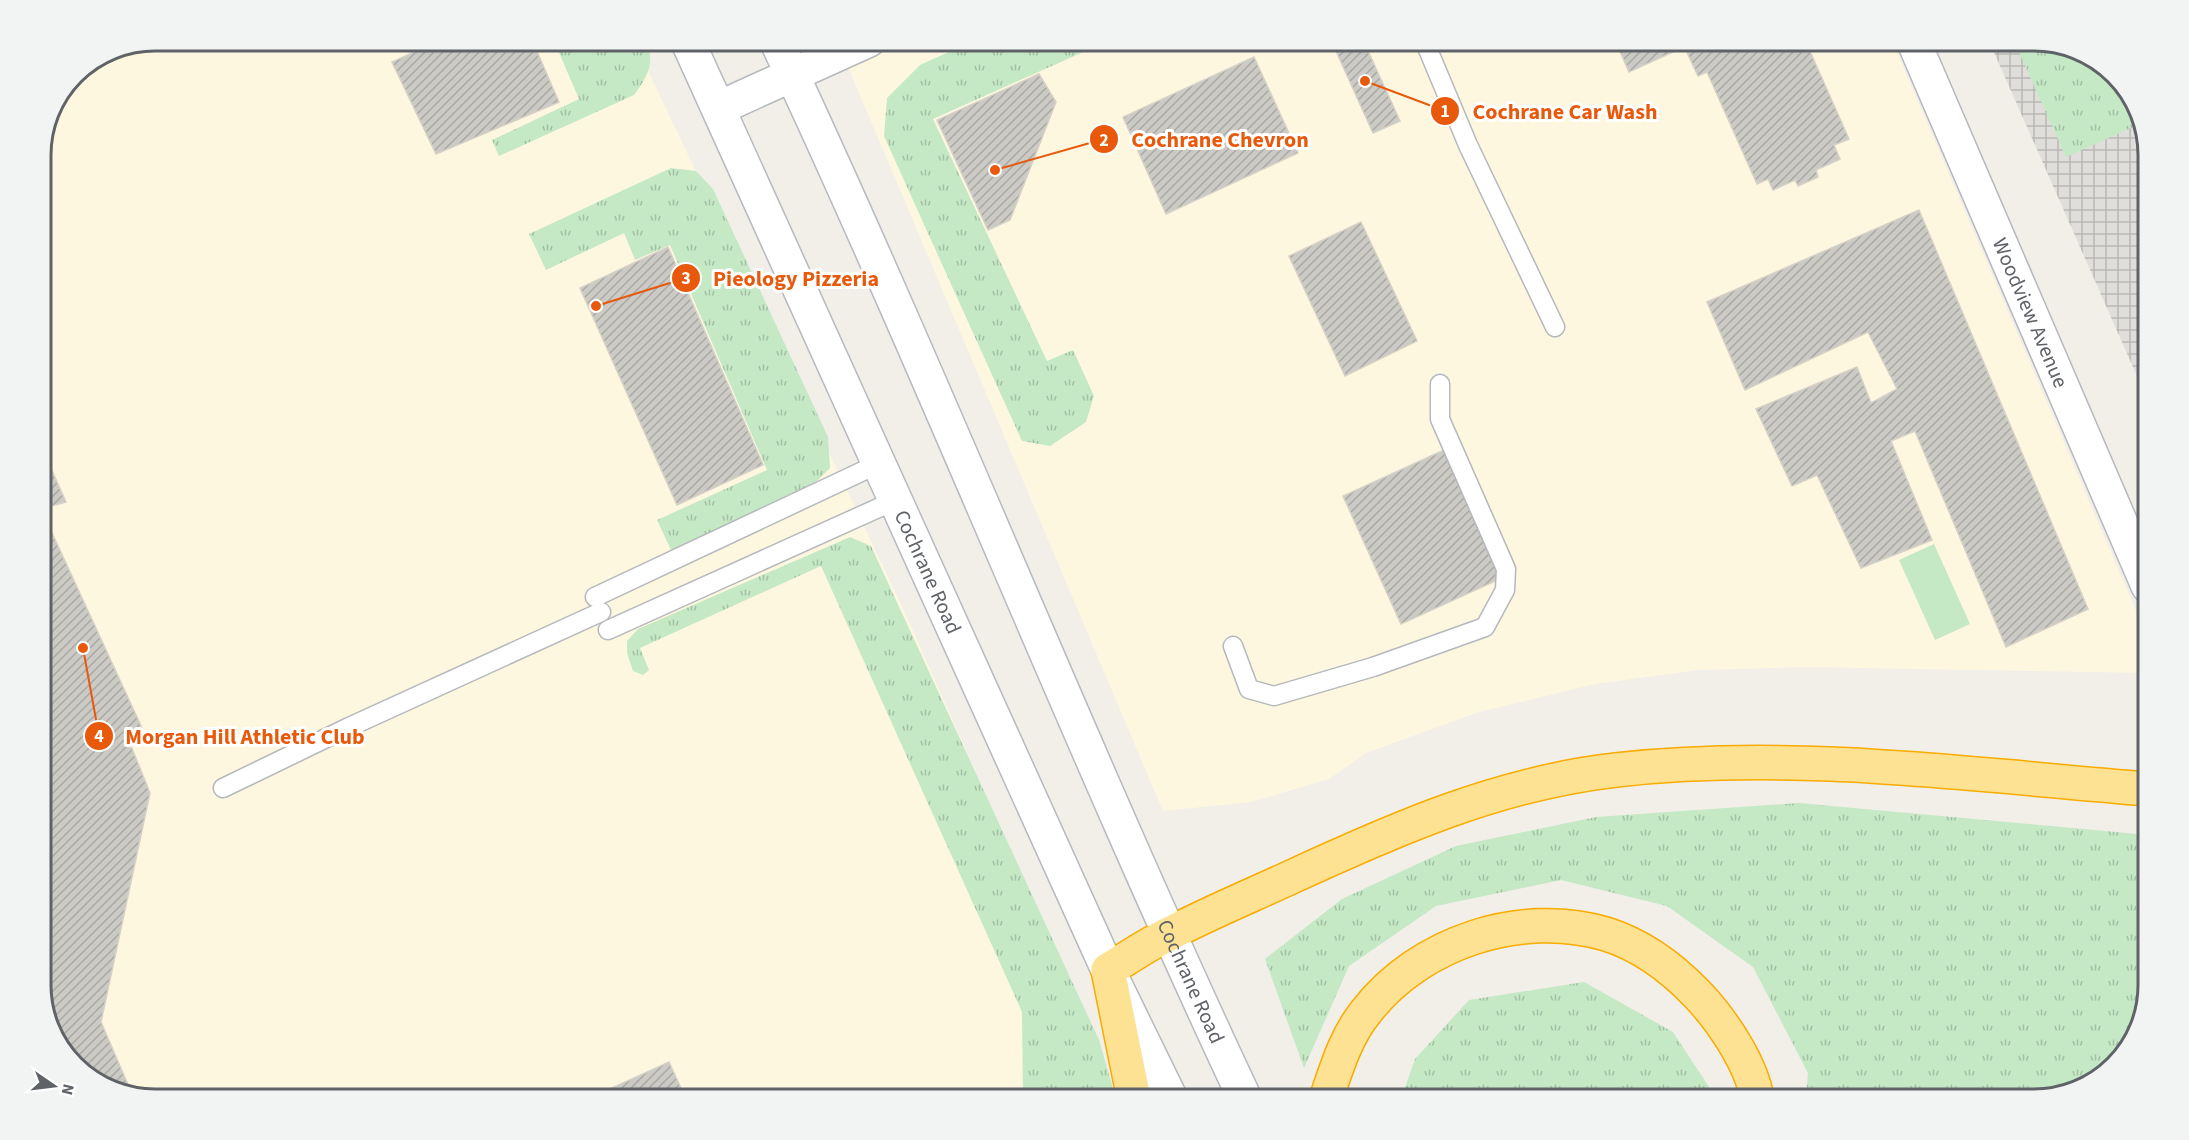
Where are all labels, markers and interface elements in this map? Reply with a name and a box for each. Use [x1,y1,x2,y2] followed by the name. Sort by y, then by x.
[1430,91,1669,131] callout: Cochrane Car Wash
[1472,96,1658,128] text: Cochrane Car Wash
[1440,99,1450,124] text: 1
[1089,119,1321,159] callout: Cochrane Chevron
[1131,124,1309,156] text: Cochrane Chevron
[1099,128,1109,153] text: 2
[1985,233,2076,392] street label: Woodview Avenue
[671,258,891,298] callout: Pieology Pizzeria
[713,263,879,295] text: Pieology Pizzeria
[681,266,691,291] text: 3
[887,505,969,639] street label: Cochrane Road
[84,716,377,756] callout: Morgan Hill Athletic Club
[125,721,365,753] text: Morgan Hill Athletic Club
[94,724,104,749] text: 4
[1150,915,1232,1048] street label: Cochrane Road
[24,1056,84,1116] north arrow
[56,1082,80,1097] text: N

